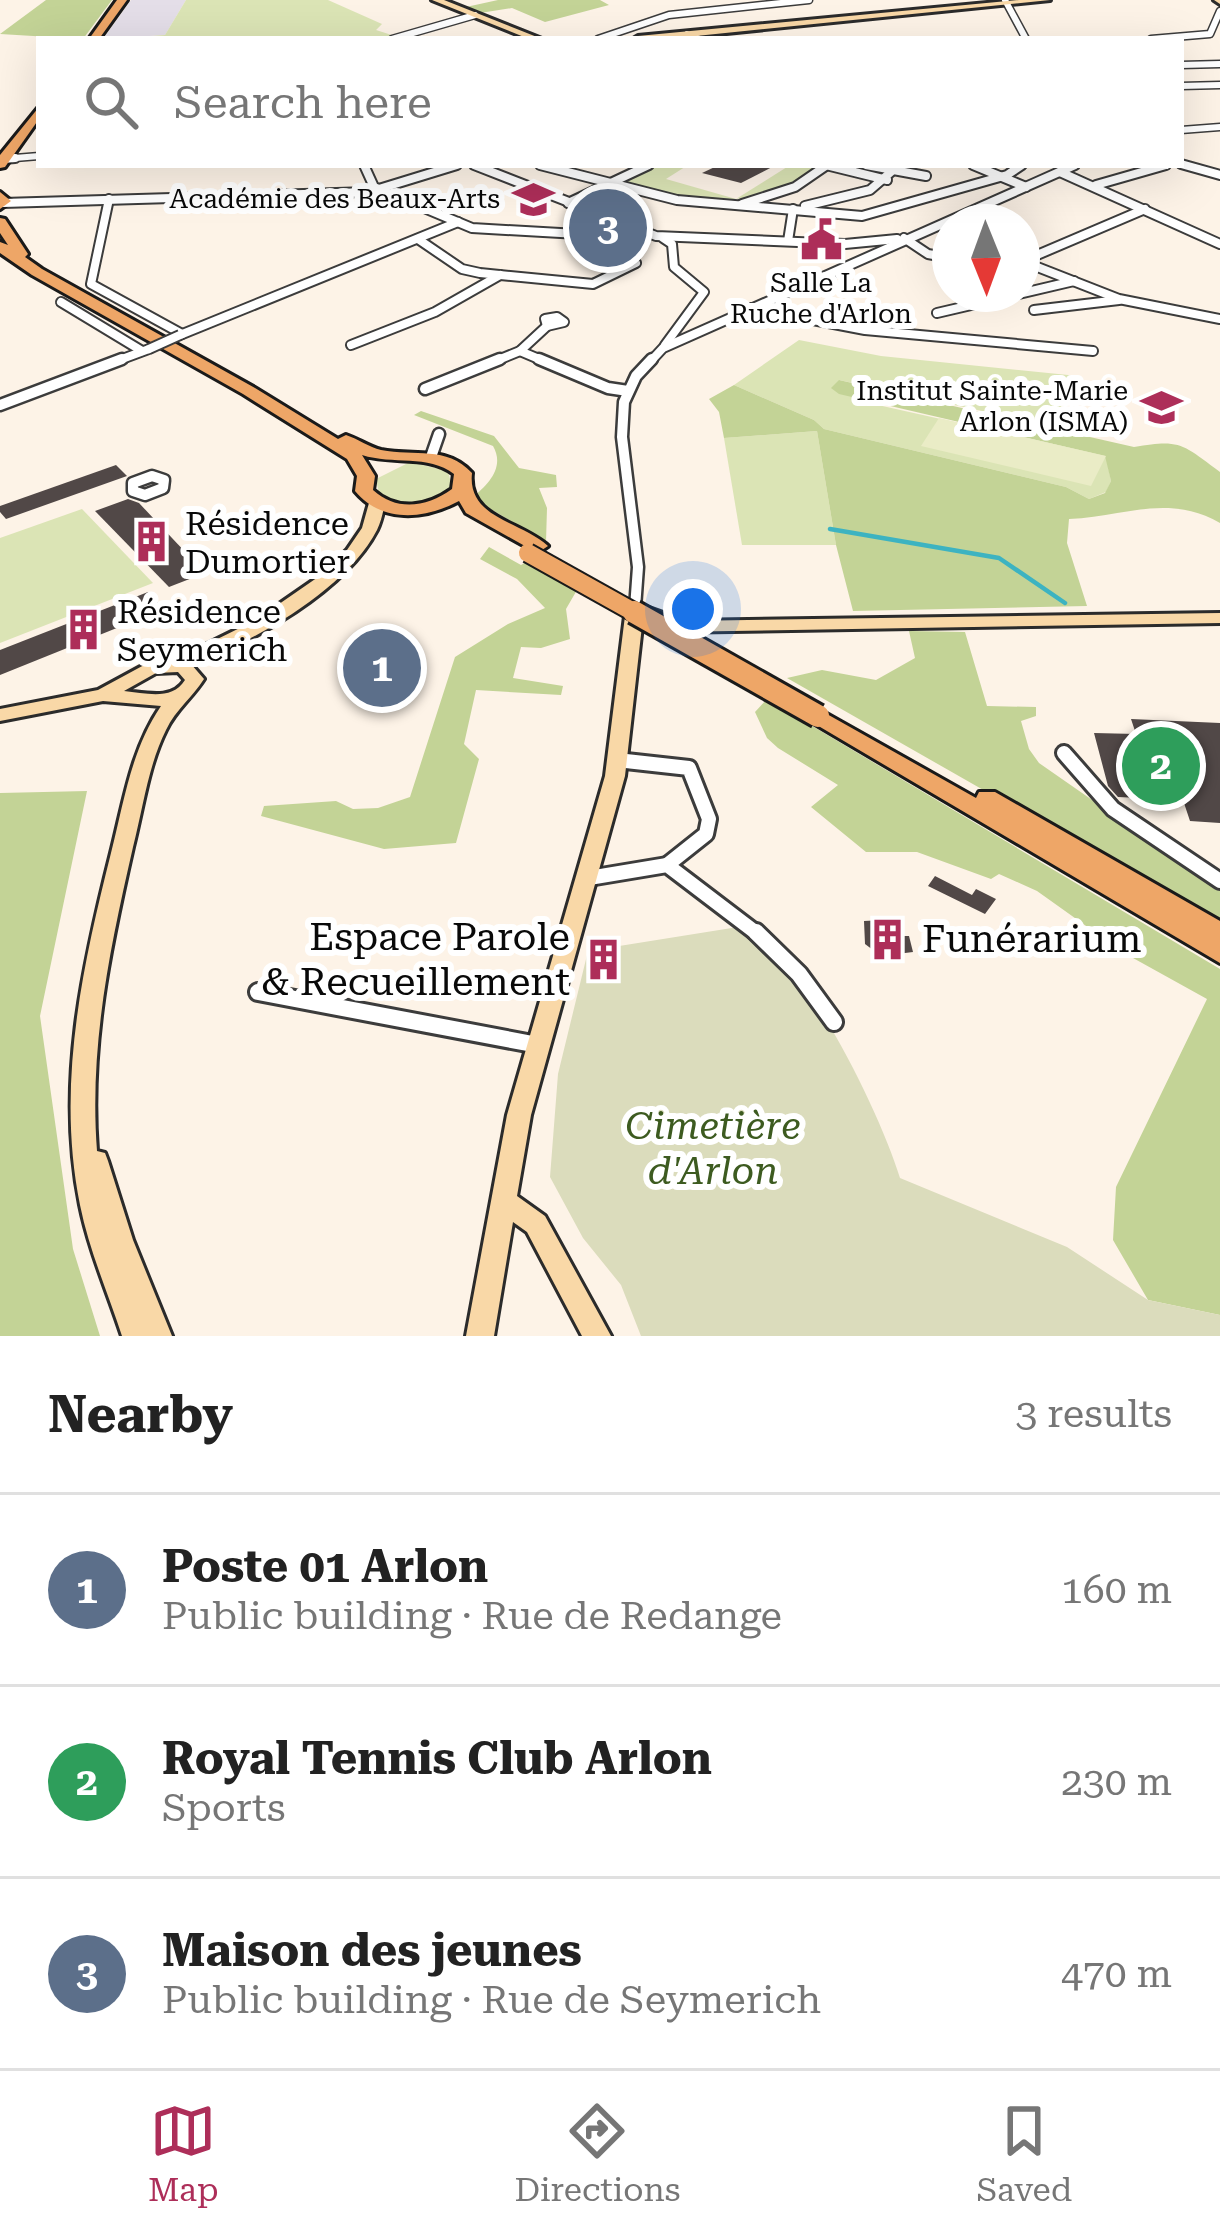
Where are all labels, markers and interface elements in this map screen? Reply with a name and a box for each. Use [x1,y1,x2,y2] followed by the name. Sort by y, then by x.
[36,36,1184,168] search box
[78,69,144,135] icon: search
[174,76,432,129] text: Search here
[511,176,557,222] school or university icon: Académie des Beaux-Arts
[169,183,500,215] place label: Académie des Beaux-Arts
[569,183,647,273] pin: 3
[932,204,1040,312] north arrow
[798,216,844,262] public building icon: Salle La Ruche d'Arlon
[730,267,912,330] place label: Salle La Ruche d'Arlon
[856,375,1128,438] place label: Institut Sainte-Marie Arlon (ISMA)
[1139,384,1185,430] school or university icon: Institut Sainte-Marie Arlon (ISMA)
[185,504,350,581] place label: Résidence Dumortier
[128,519,174,565] building icon: Résidence Dumortier
[663,579,723,639] your location
[117,592,287,669] place label: Résidence Seymerich
[60,607,106,653] building icon: Résidence Seymerich
[343,623,421,713] pin: 1
[1122,721,1200,811] pin: 2
[261,914,570,1005] place label: Espace Parole & Recueillement
[865,916,911,962] building icon: Funérarium
[922,916,1141,962] place label: Funérarium
[581,936,627,982] building icon: Espace Parole & Recueillement
[625,1103,801,1194] park label: Cimetière d'Arlon
[48,1385,233,1444] text: Nearby
[1015,1391,1172,1437] text: 3 results
[162,1540,488,1593] text: Poste 01 Arlon
[76,1567,98,1613] text: 1
[1061,1567,1172,1613] text: 160 m
[162,1593,782,1639] text: Public building · Rue de Redange
[162,1732,712,1785] text: Royal Tennis Club Arlon
[76,1759,98,1805] text: 2
[1061,1759,1172,1805] text: 230 m
[162,1785,285,1831] text: Sports
[162,1924,582,1977] text: Maison des jeunes
[76,1951,98,1997] text: 3
[1061,1951,1172,1997] text: 470 m
[162,1977,821,2023] text: Public building · Rue de Seymerich
[148,2098,219,2209] tab: Map
[514,2098,680,2209] tab: Directions
[976,2098,1072,2209] tab: Saved

